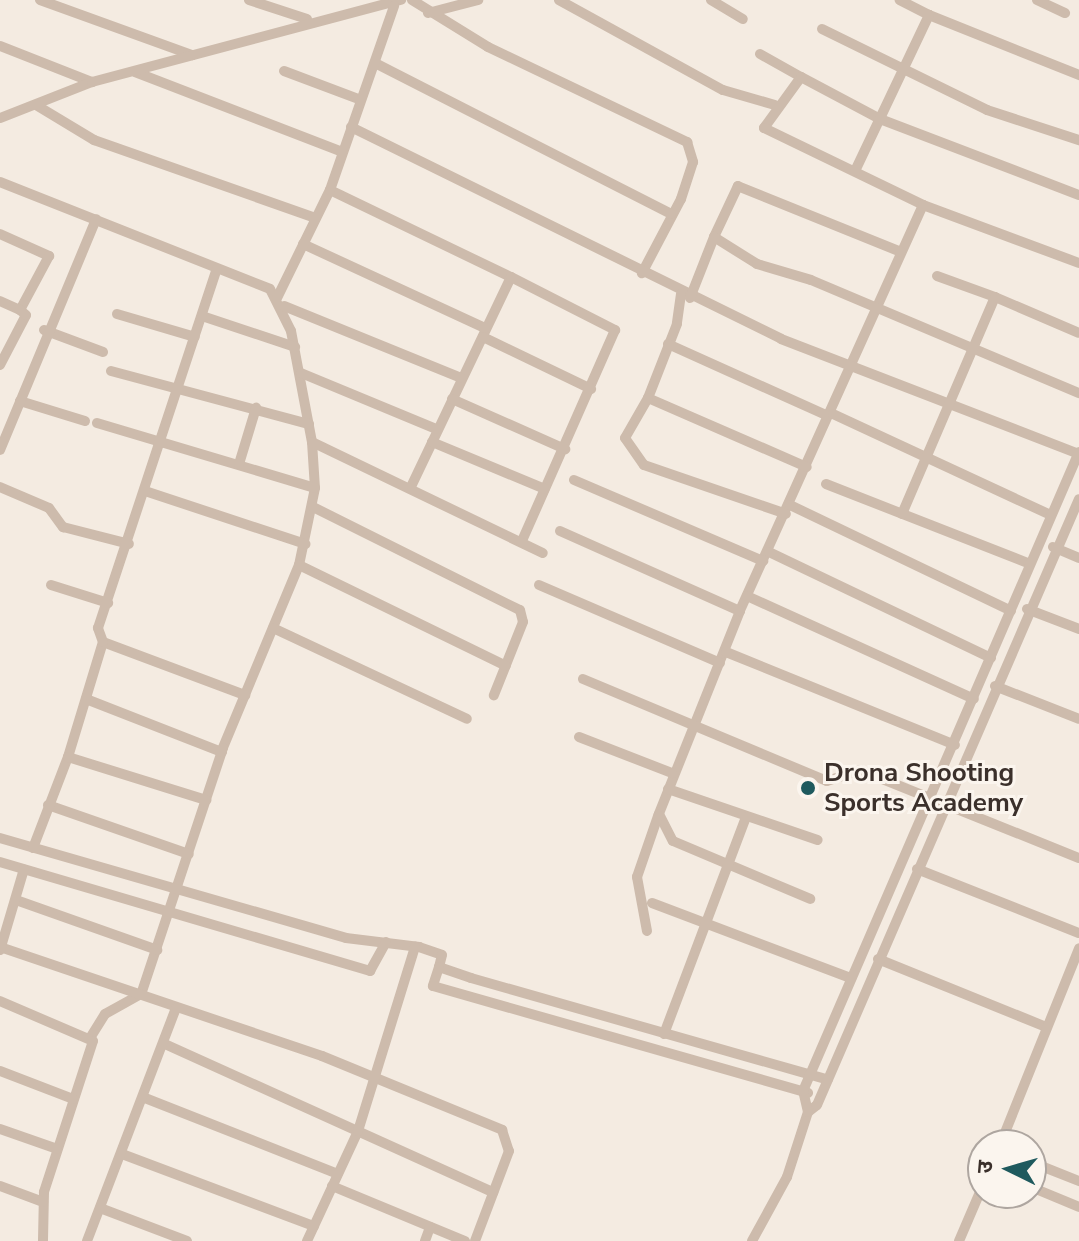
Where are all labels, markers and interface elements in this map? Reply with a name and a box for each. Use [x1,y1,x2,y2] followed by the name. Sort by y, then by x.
[824,757,1023,818] place label: Drona Shooting Sports Academy
[799,779,817,797] marker: Drona Shooting Sports Academy
[967,1129,1047,1209] north arrow
[970,1159,1001,1175] text: उ

